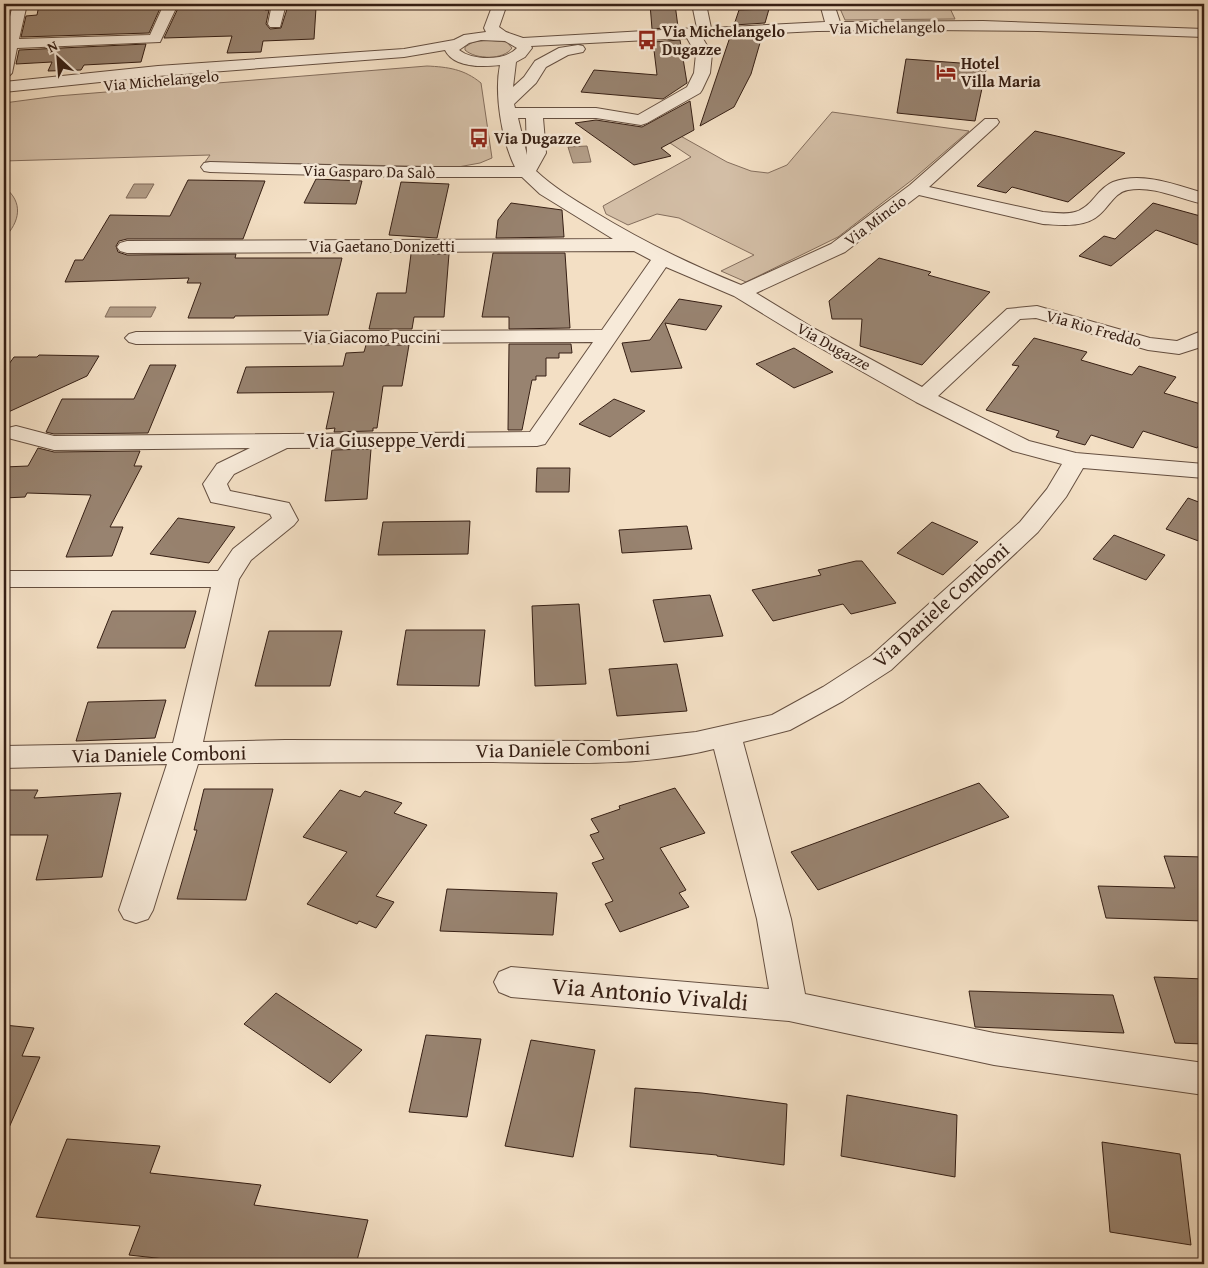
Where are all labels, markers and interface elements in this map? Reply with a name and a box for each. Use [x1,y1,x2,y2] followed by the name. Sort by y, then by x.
[829,14,945,40] street label: Via Michelangelo
[662,19,785,61] place label: Via Michelangelo Dugazze
[636,29,658,51] bus stop icon: Via Michelangelo Dugazze
[32,32,82,82] north arrow
[44,35,61,57] text: N
[961,51,1042,93] place label: Hotel Villa Maria
[935,61,957,83] hotel icon: Hotel Villa Maria
[102,63,220,97] street label: Via Michelangelo
[494,126,581,150] place label: Via Dugazze
[468,127,490,149] bus stop icon: Via Dugazze
[303,158,435,184] street label: Via Gasparo Da Salò
[839,189,911,251] street label: Via Mincio
[309,234,456,258] street label: Via Gaetano Donizetti
[1043,303,1145,353] street label: Via Rio Freddo
[793,316,875,376] street label: Via Dugazze
[304,325,441,349] street label: Via Giacomo Puccini
[306,425,466,454] street label: Via Giuseppe Verdi
[866,535,1016,674] street label: Via Daniele Comboni
[475,732,651,765] street label: Via Daniele Comboni
[71,737,247,770] street label: Via Daniele Comboni
[550,967,750,1020] street label: Via Antonio Vivaldi

